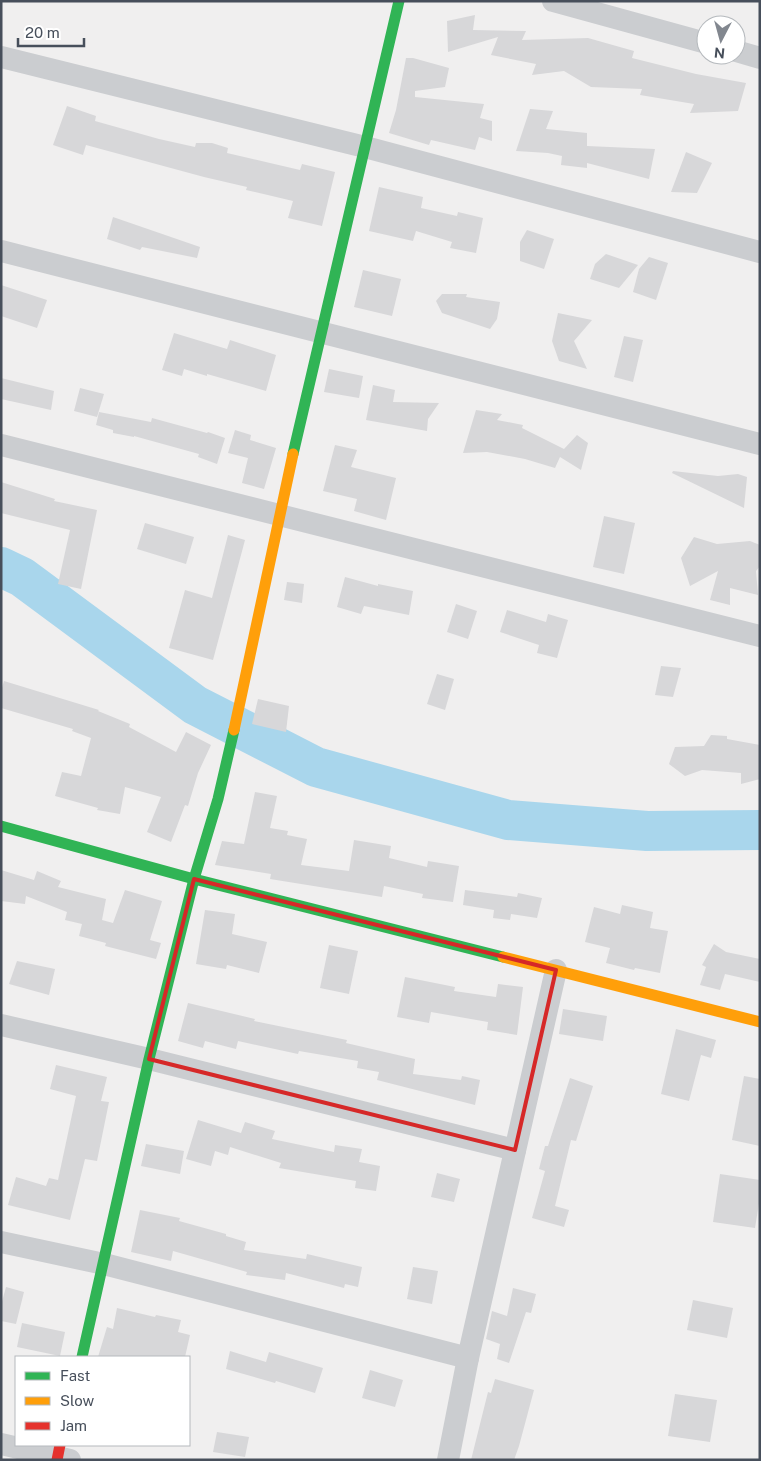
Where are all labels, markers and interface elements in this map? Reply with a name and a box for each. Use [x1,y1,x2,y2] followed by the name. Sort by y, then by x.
[18,15,84,47] scale bar
[696,15,746,65] north arrow
[25,24,60,41] text: 20 m
[713,44,726,61] text: N
[15,1356,190,1446] legend
[60,1367,90,1384] text: Fast
[60,1392,95,1409] text: Slow
[60,1417,87,1434] text: Jam

